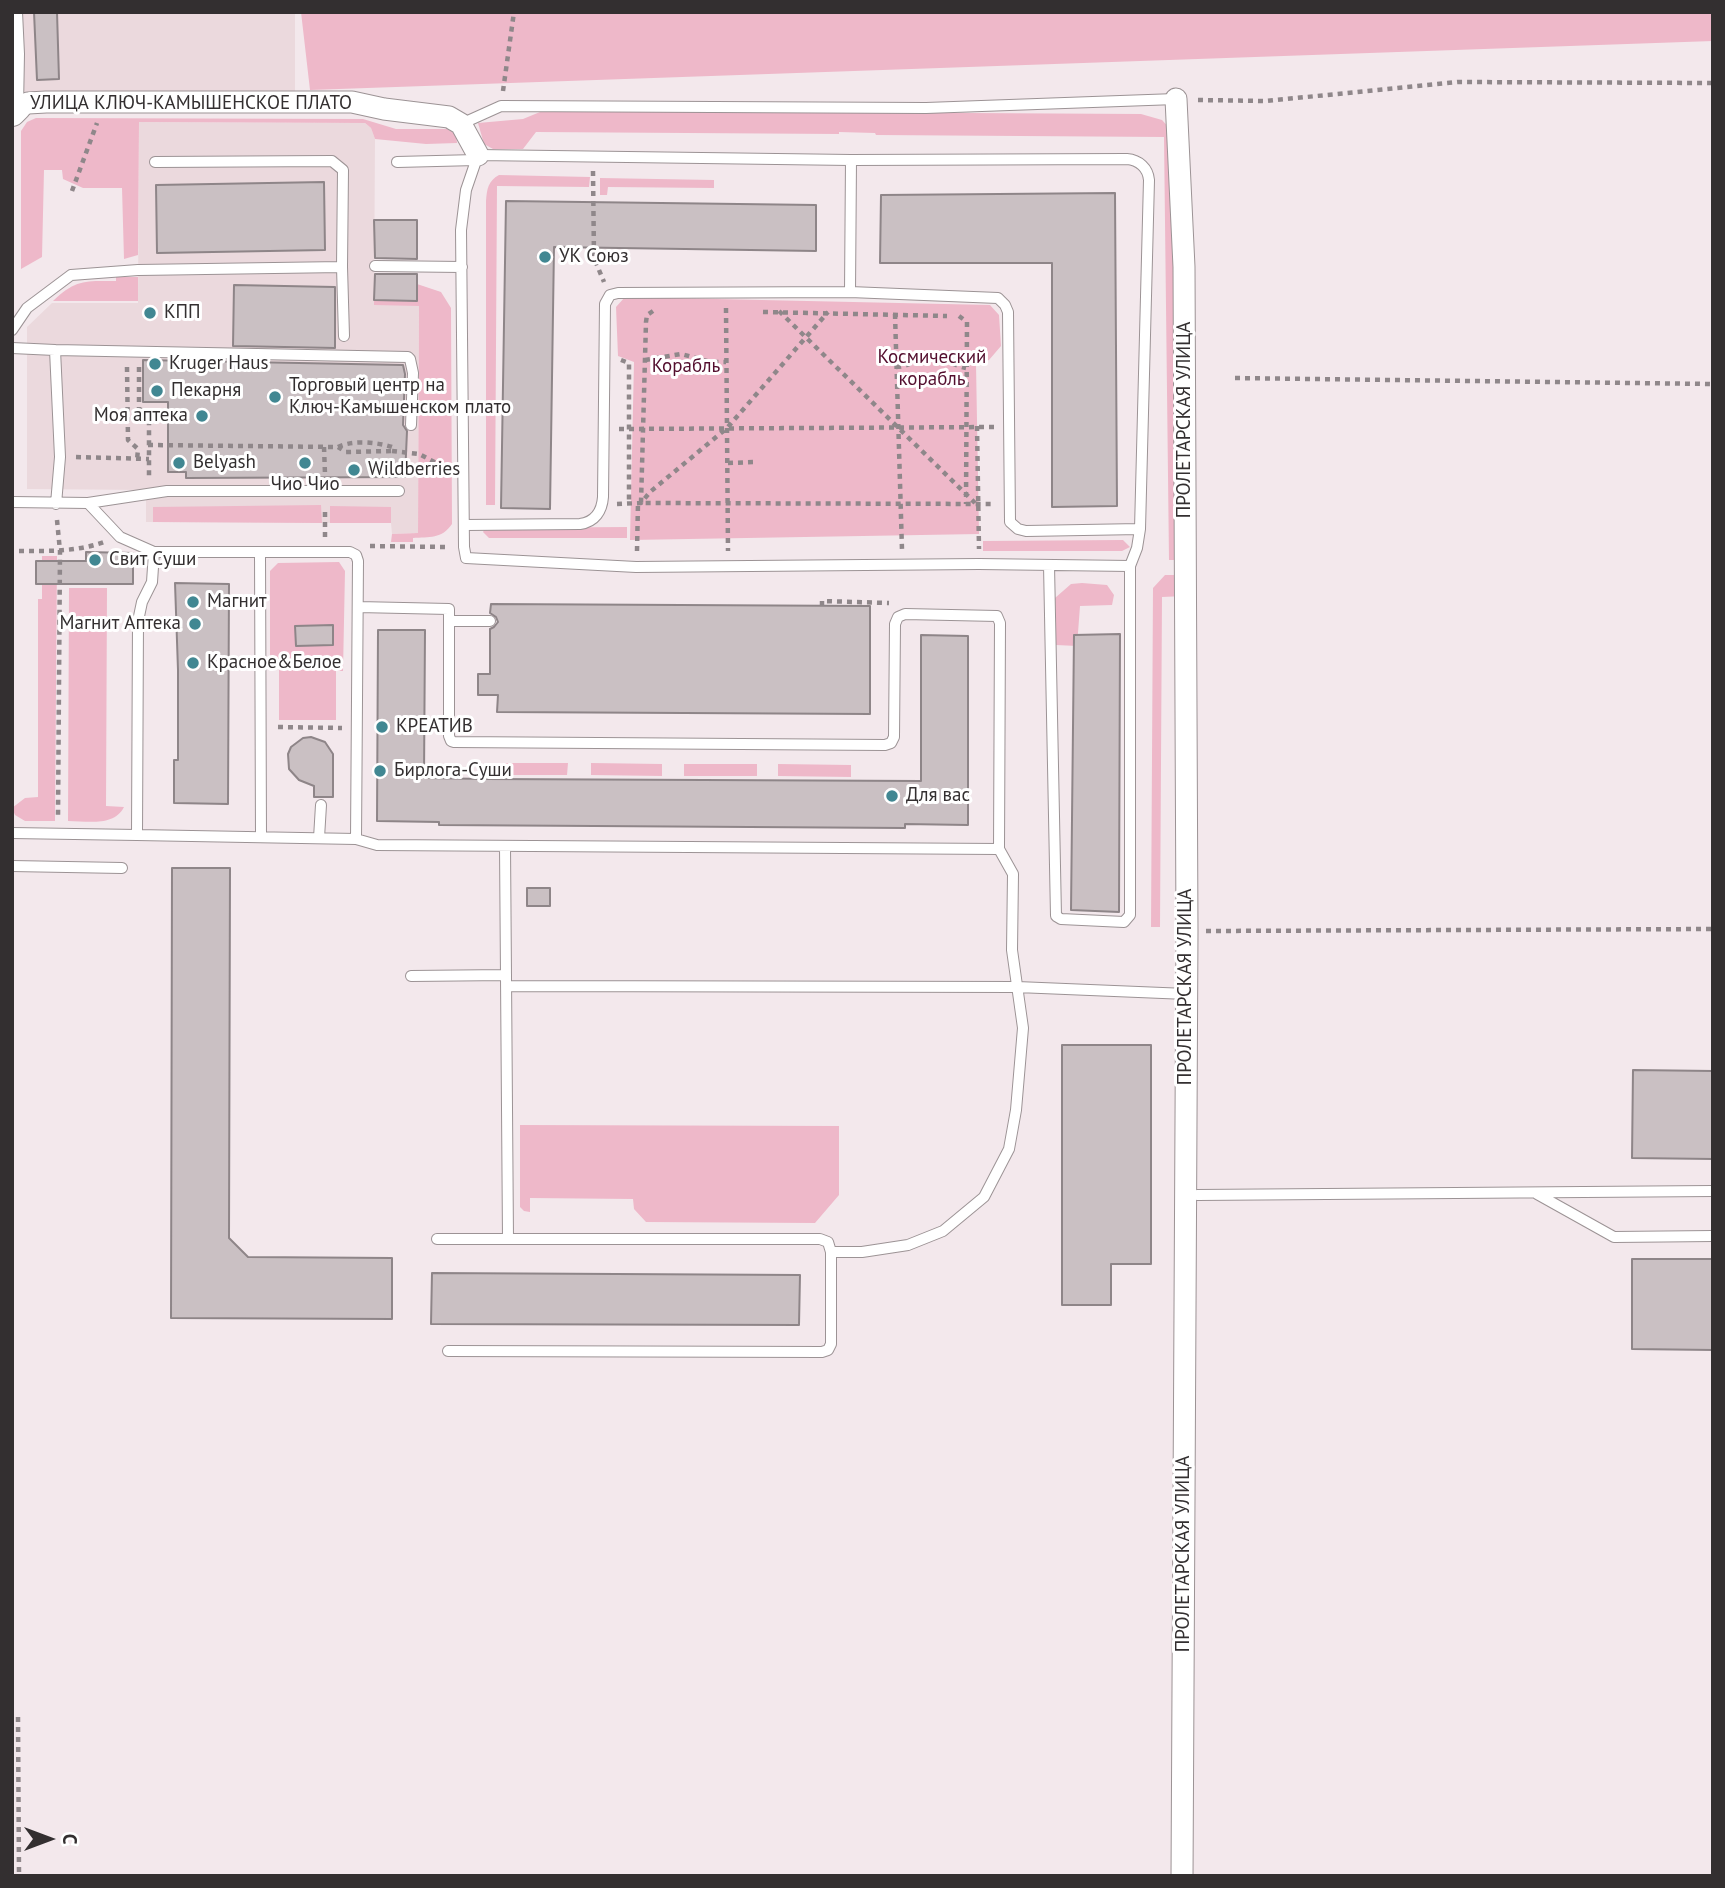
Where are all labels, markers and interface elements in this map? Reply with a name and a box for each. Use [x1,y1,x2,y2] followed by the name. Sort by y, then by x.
[30,93,352,115] street label: УЛИЦА КЛЮЧ-КАМЫШЕНСКОЕ ПЛАТО
[559,246,629,268] place label: УК Союз
[537,249,553,265] marker: УК Союз
[164,302,201,324] place label: КПП
[142,305,158,321] marker: КПП
[1174,322,1196,518] street label: ПРОЛЕТАРСКАЯ УЛИЦА
[878,347,986,391] park label: Космический корабль
[169,353,269,375] place label: Kruger Haus
[147,356,163,372] marker: Kruger Haus
[652,356,720,378] park label: Корабль
[289,375,511,419] place label: Торговый центр на Ключ-Камышенском плато
[171,380,241,402] place label: Пекарня
[149,383,165,399] marker: Пекарня
[267,389,283,405] marker: Торговый центр на Ключ-Камышенском плато
[94,405,188,427] place label: Моя аптека
[194,408,210,424] marker: Моя аптека
[193,452,256,474] place label: Belyash
[171,455,187,471] marker: Belyash
[297,455,313,471] marker: Чио Чио
[368,459,460,481] place label: Wildberries
[346,462,362,478] marker: Wildberries
[270,474,340,496] place label: Чио Чио
[109,549,196,571] place label: Свит Суши
[87,552,103,568] marker: Свит Суши
[207,591,267,613] place label: Магнит
[185,594,201,610] marker: Магнит
[60,613,181,635] place label: Магнит Аптека
[187,616,203,632] marker: Магнит Аптека
[207,652,342,674] place label: Красное&Белое
[185,655,201,671] marker: Красное&Белое
[396,716,473,738] place label: КРЕАТИВ
[374,719,390,735] marker: КРЕАТИВ
[394,760,512,782] place label: Бирлога-Суши
[372,763,388,779] marker: Бирлога-Суши
[906,785,970,807] place label: Для вас
[884,788,900,804] marker: Для вас
[1175,889,1197,1085] street label: ПРОЛЕТАРСКАЯ УЛИЦА
[1173,1456,1195,1652] street label: ПРОЛЕТАРСКАЯ УЛИЦА
[14,1804,84,1874] north arrow
[58,1834,82,1844] text: С

